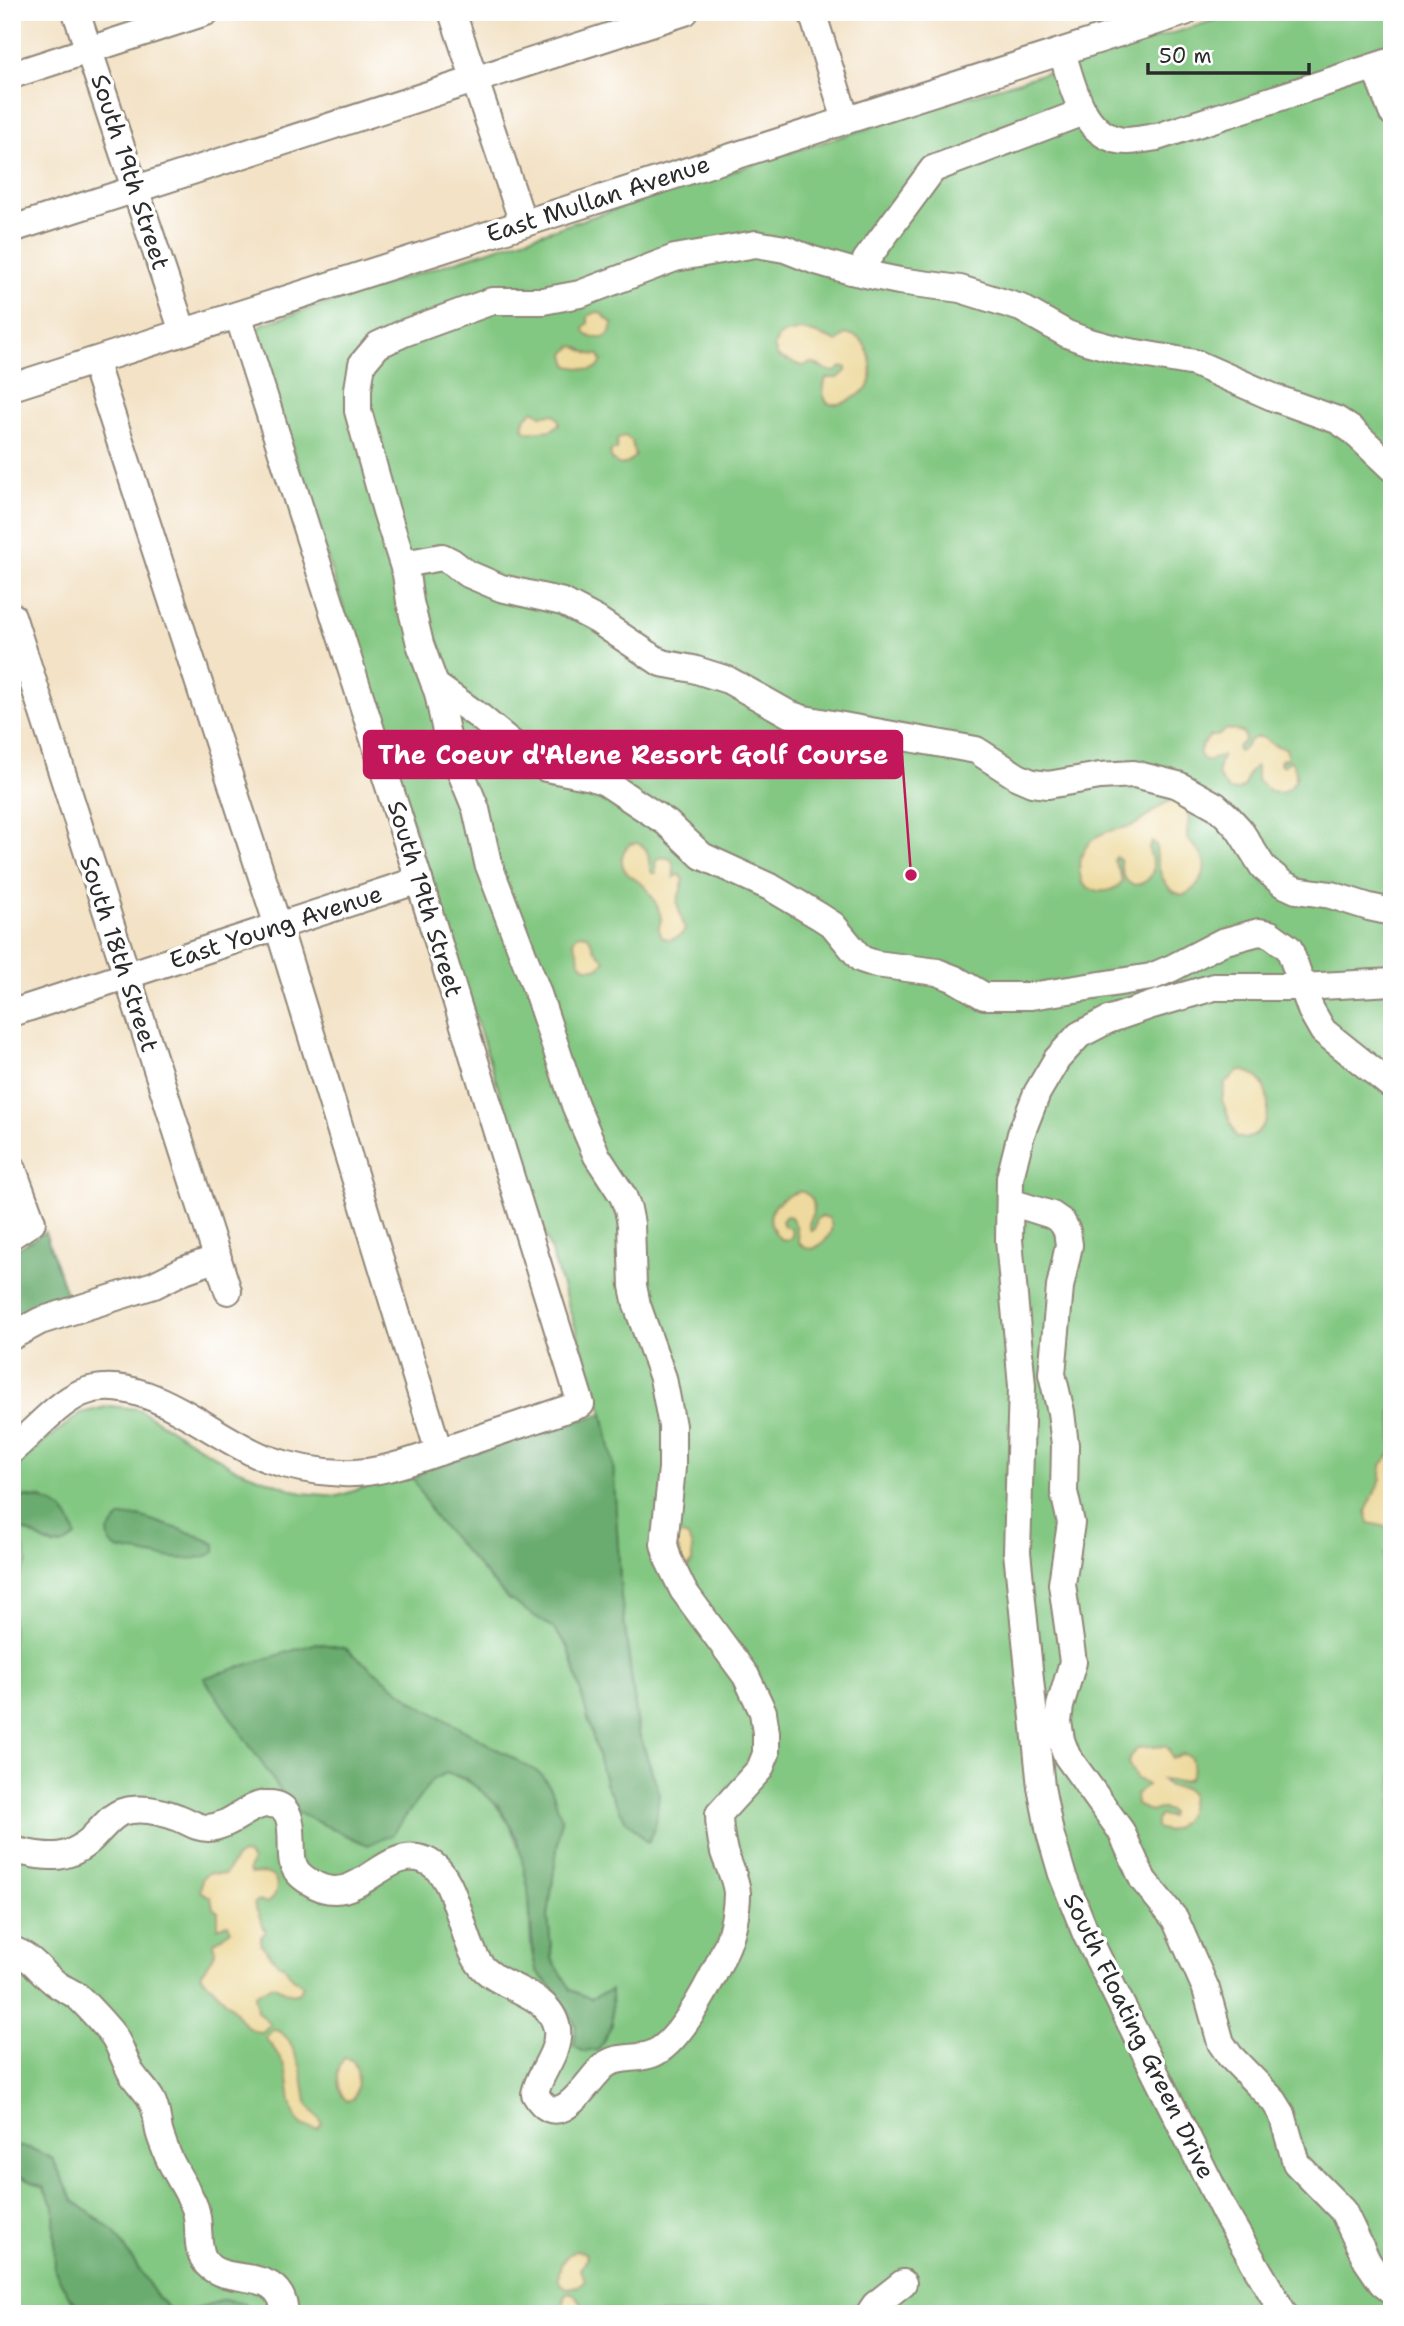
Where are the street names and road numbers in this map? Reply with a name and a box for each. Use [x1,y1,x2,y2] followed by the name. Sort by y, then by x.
[83,70,177,274] street label: South 19th Street
[482,148,714,250] street label: East Mullan Avenue
[380,797,470,1001] street label: South 19th Street
[72,852,166,1056] street label: South 18th Street
[166,877,386,977] street label: East Young Avenue
[1056,1888,1222,2184] street label: South Floating Green Drive

